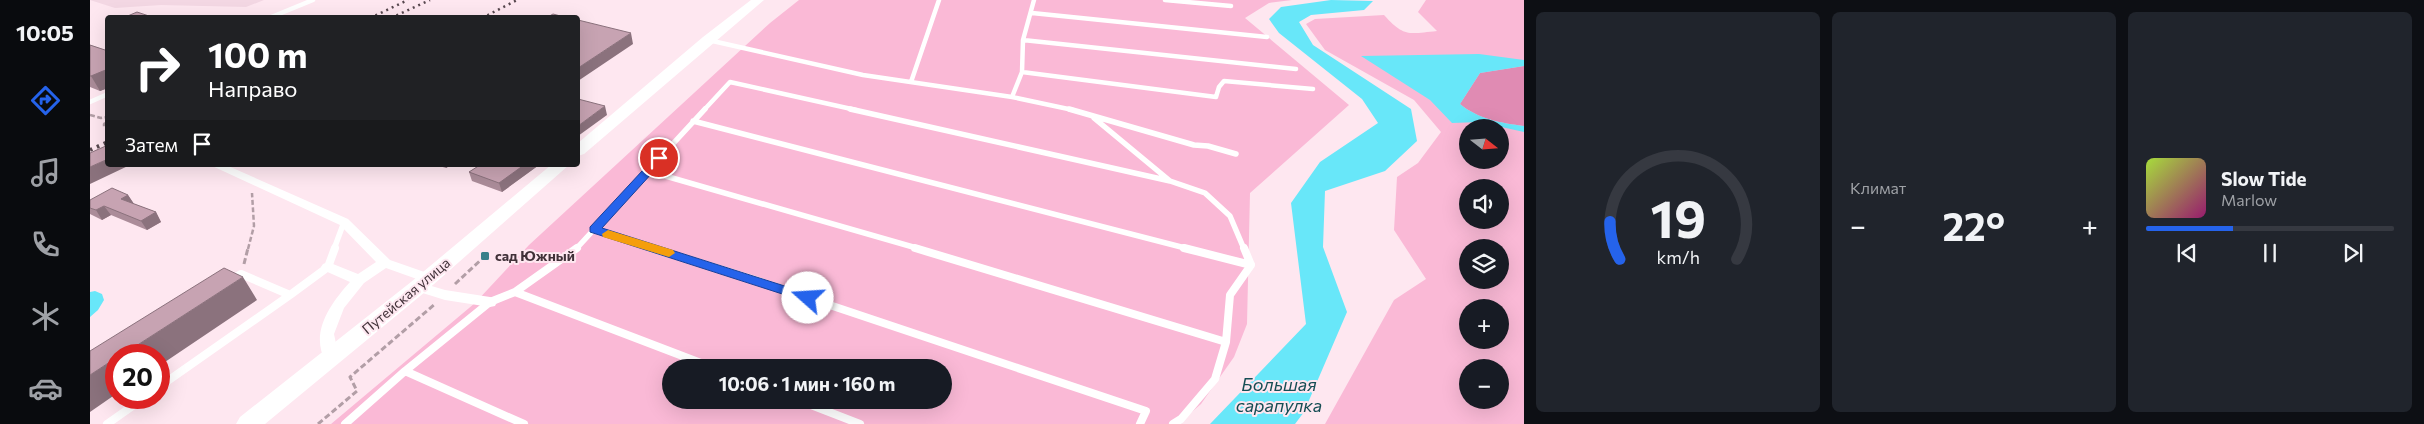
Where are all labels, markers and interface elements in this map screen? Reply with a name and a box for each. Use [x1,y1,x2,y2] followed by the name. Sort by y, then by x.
[16,19,74,46] text: 10:05
[208,32,308,75] text: 100 m
[125,35,190,100] icon: right
[208,75,298,102] text: Направо
[28,83,63,118] icon: directions
[1459,119,1509,169] north arrow
[1459,119,1509,409] map controls
[188,130,216,158] icon: arrive
[125,133,178,156] text: Затем
[638,137,680,179] pin
[645,144,673,172] icon: arrive
[28,155,63,190] icon: music
[2221,167,2307,190] text: Slow Tide
[1850,178,1906,197] text: Климат
[1459,179,1509,229] button: sound
[1650,185,1706,249] text: 19
[2221,190,2277,209] text: Marlow
[1942,202,2005,249] text: 22°
[1850,208,1866,242] text: −
[2082,208,2098,242] text: +
[28,227,63,262] icon: phone
[1459,239,1509,289] button: layers
[2173,239,2201,267] icon: previous
[2256,239,2284,267] icon: pause
[2339,239,2367,267] icon: next
[1656,246,1700,268] text: km/h
[495,247,575,264] place label: сад Южный
[479,250,491,262] marker: сад Южный
[358,254,453,337] street label: Путейская улица
[781,271,833,323] position arrow
[28,299,63,334] icon: climate
[1459,299,1509,349] button: +
[105,344,170,409] speed limit sign: 20
[1459,359,1509,409] button: −
[28,371,63,406] icon: car
[719,372,895,395] text: 10:06 · 1 мин · 160 m
[1236,373,1322,416] water label: Большая сарапулка

